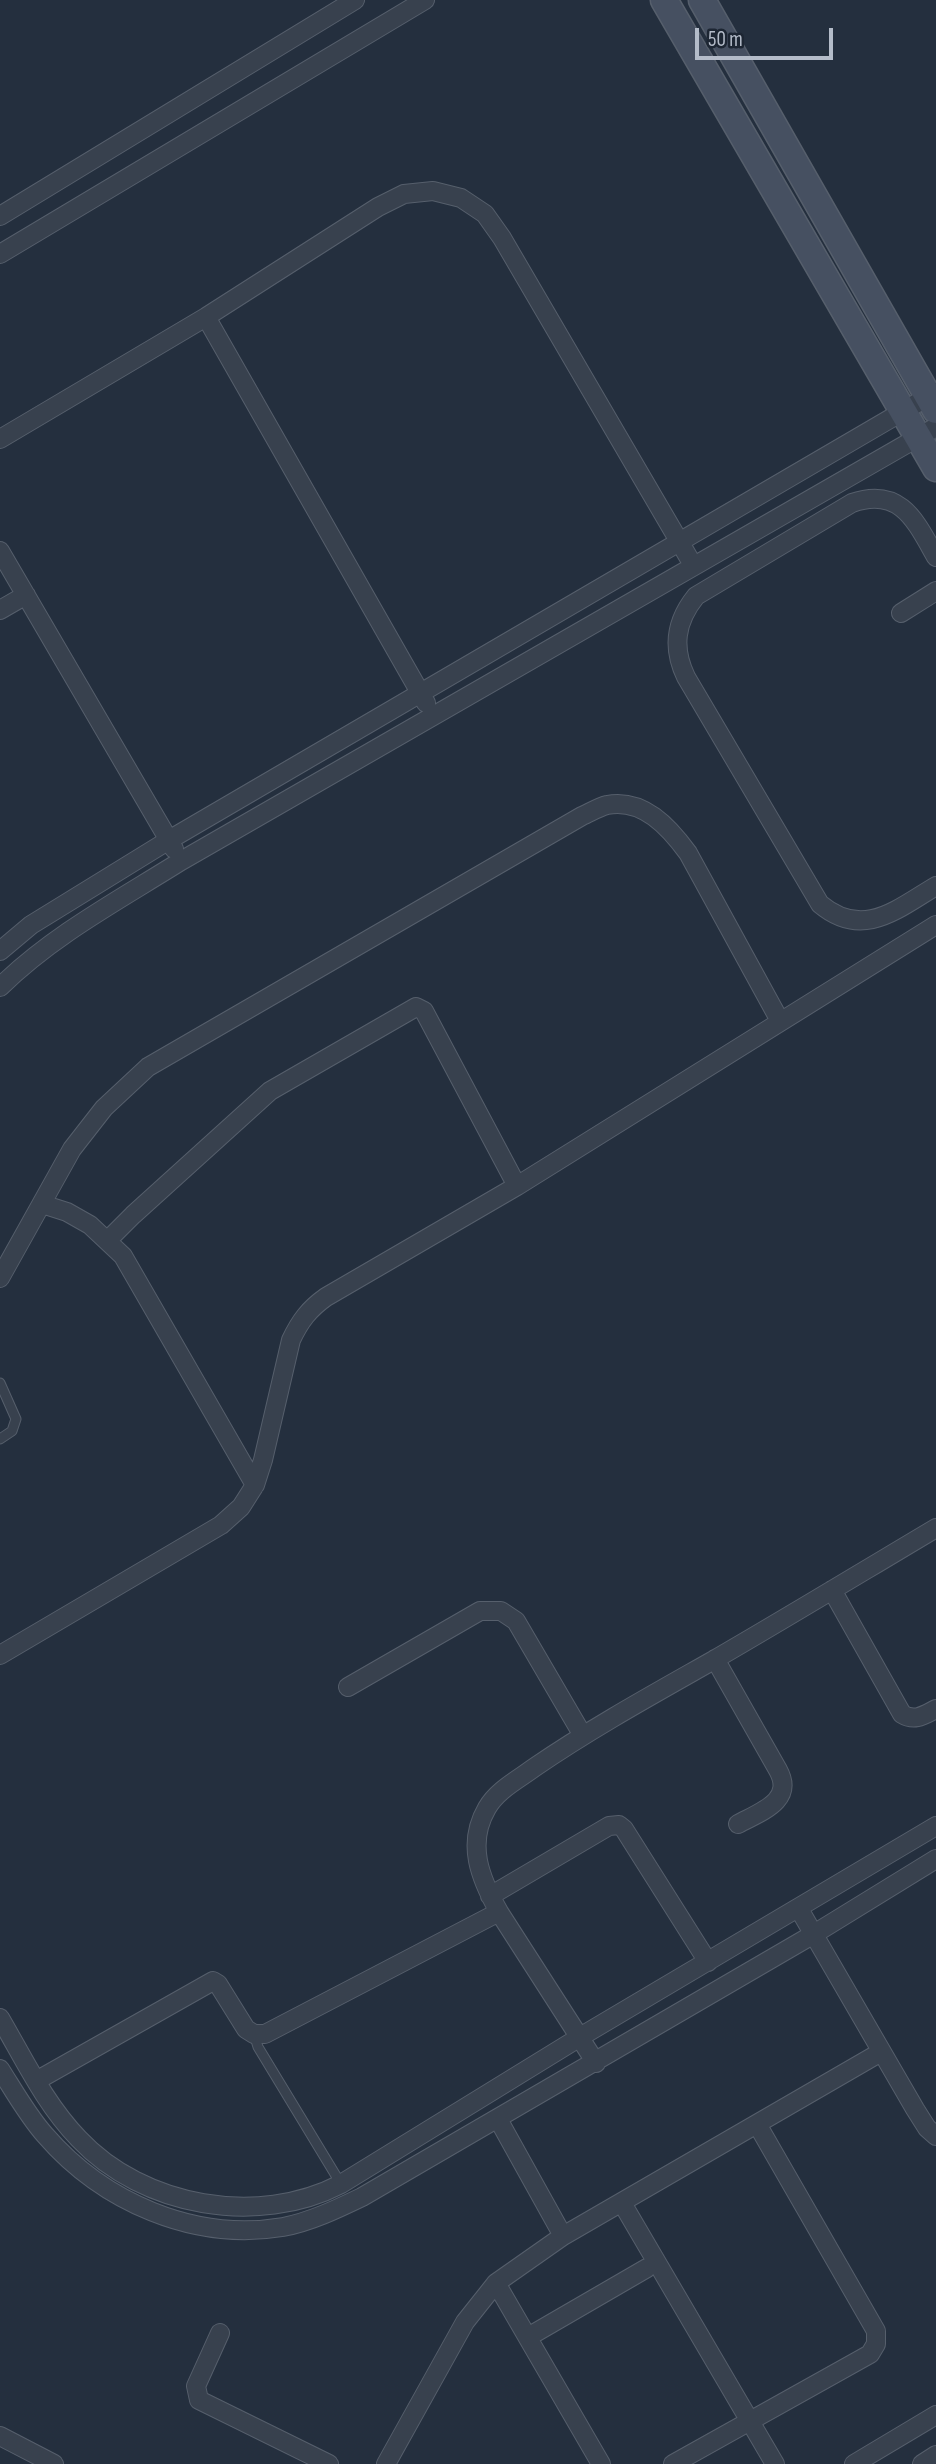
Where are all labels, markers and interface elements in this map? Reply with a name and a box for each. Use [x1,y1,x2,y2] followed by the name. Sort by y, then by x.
[698,14,836,58] scale bar
[708,27,743,52] text: 50 m

